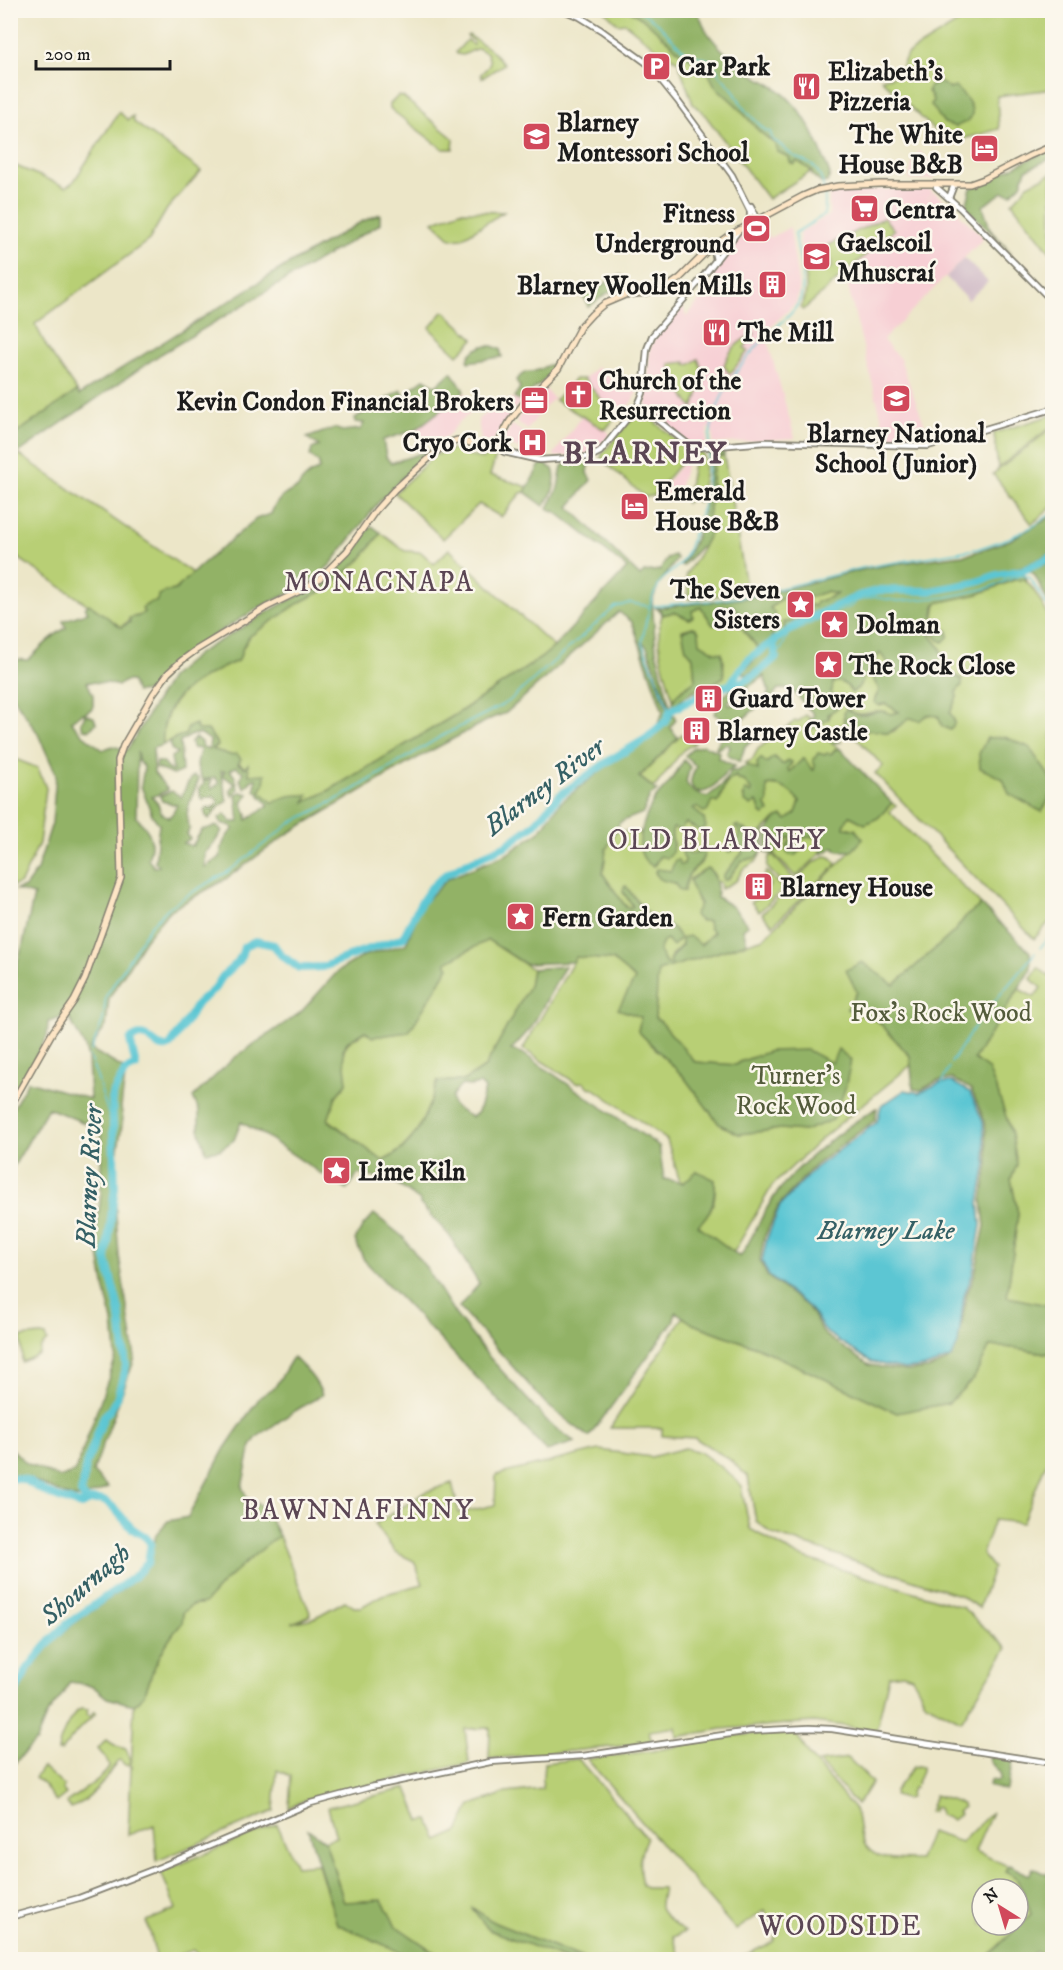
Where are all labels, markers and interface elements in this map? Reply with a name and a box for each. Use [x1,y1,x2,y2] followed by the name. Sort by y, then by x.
[36,33,170,71] scale bar
[45,44,91,66] text: 200 m
[641,50,673,82] parking icon: Car Park
[678,51,771,84] place label: Car Park
[828,56,943,119] place label: Elizabeth's Pizzeria
[791,70,823,102] restaurant icon: Elizabeth's Pizzeria
[557,107,750,170] place label: Blarney Montessori School
[838,119,963,182] place label: The White House B&B
[520,121,552,153] school or university icon: Blarney Montessori School
[968,133,1000,165] hotel icon: The White House B&B
[848,193,880,225] supermarket icon: Centra
[885,194,957,227] place label: Centra
[595,198,736,261] place label: Fitness Underground
[740,212,772,244] sports icon: Fitness Underground
[837,227,936,290] place label: Gaelscoil Mhuscraí
[800,241,832,273] school or university icon: Gaelscoil Mhuscraí
[757,269,789,301] building icon: Blarney Woollen Mills
[517,270,752,303] place label: Blarney Woollen Mills
[701,316,733,348] restaurant icon: The Mill
[737,317,835,350] place label: The Mill
[599,365,742,428] place label: Church of the Resurrection
[562,379,594,411] church icon: Church of the Resurrection
[880,383,912,415] school or university icon: Blarney National School (Junior)
[519,385,551,417] office icon: Kevin Condon Financial Brokers
[176,386,514,419] place label: Kevin Condon Financial Brokers
[807,418,987,481] place label: Blarney National School (Junior)
[517,426,549,458] hospital icon: Cryo Cork
[402,427,513,460] place label: Cryo Cork
[563,434,728,474] district label: BLARNEY
[655,476,780,539] place label: Emerald House B&B
[618,490,650,522] hotel icon: Emerald House B&B
[284,565,474,600] district label: MONACNAPA
[669,574,780,637] place label: The Seven Sisters
[785,588,817,620] place icon: The Seven Sisters
[819,608,851,640] place icon: Dolman
[856,609,940,642] place label: Dolman
[812,649,844,681] place icon: The Rock Close
[848,650,1015,683] place label: The Rock Close
[692,682,724,714] building icon: Guard Tower
[729,683,866,716] place label: Guard Tower
[680,715,712,747] building icon: Blarney Castle
[717,716,868,749] place label: Blarney Castle
[477,729,614,844] water label: Blarney River
[608,823,826,858] district label: OLD BLARNEY
[743,871,775,903] building icon: Blarney House
[780,872,933,905] place label: Blarney House
[505,901,537,933] place icon: Fern Garden
[542,902,673,935] place label: Fern Garden
[850,997,1032,1030] park label: Fox's Rock Wood
[736,1060,856,1123] park label: Turner's Rock Wood
[69,1102,111,1249] water label: Blarney River
[321,1155,353,1187] place icon: Lime Kiln
[358,1156,466,1189] place label: Lime Kiln
[816,1214,955,1248] water label: Blarney Lake
[242,1493,474,1528] district label: BAWNNAFINNY
[33,1536,138,1634] water label: Shournagh
[970,1877,1030,1937] north arrow
[980,1884,1003,1908] text: N
[757,1909,922,1944] district label: WOODSIDE

